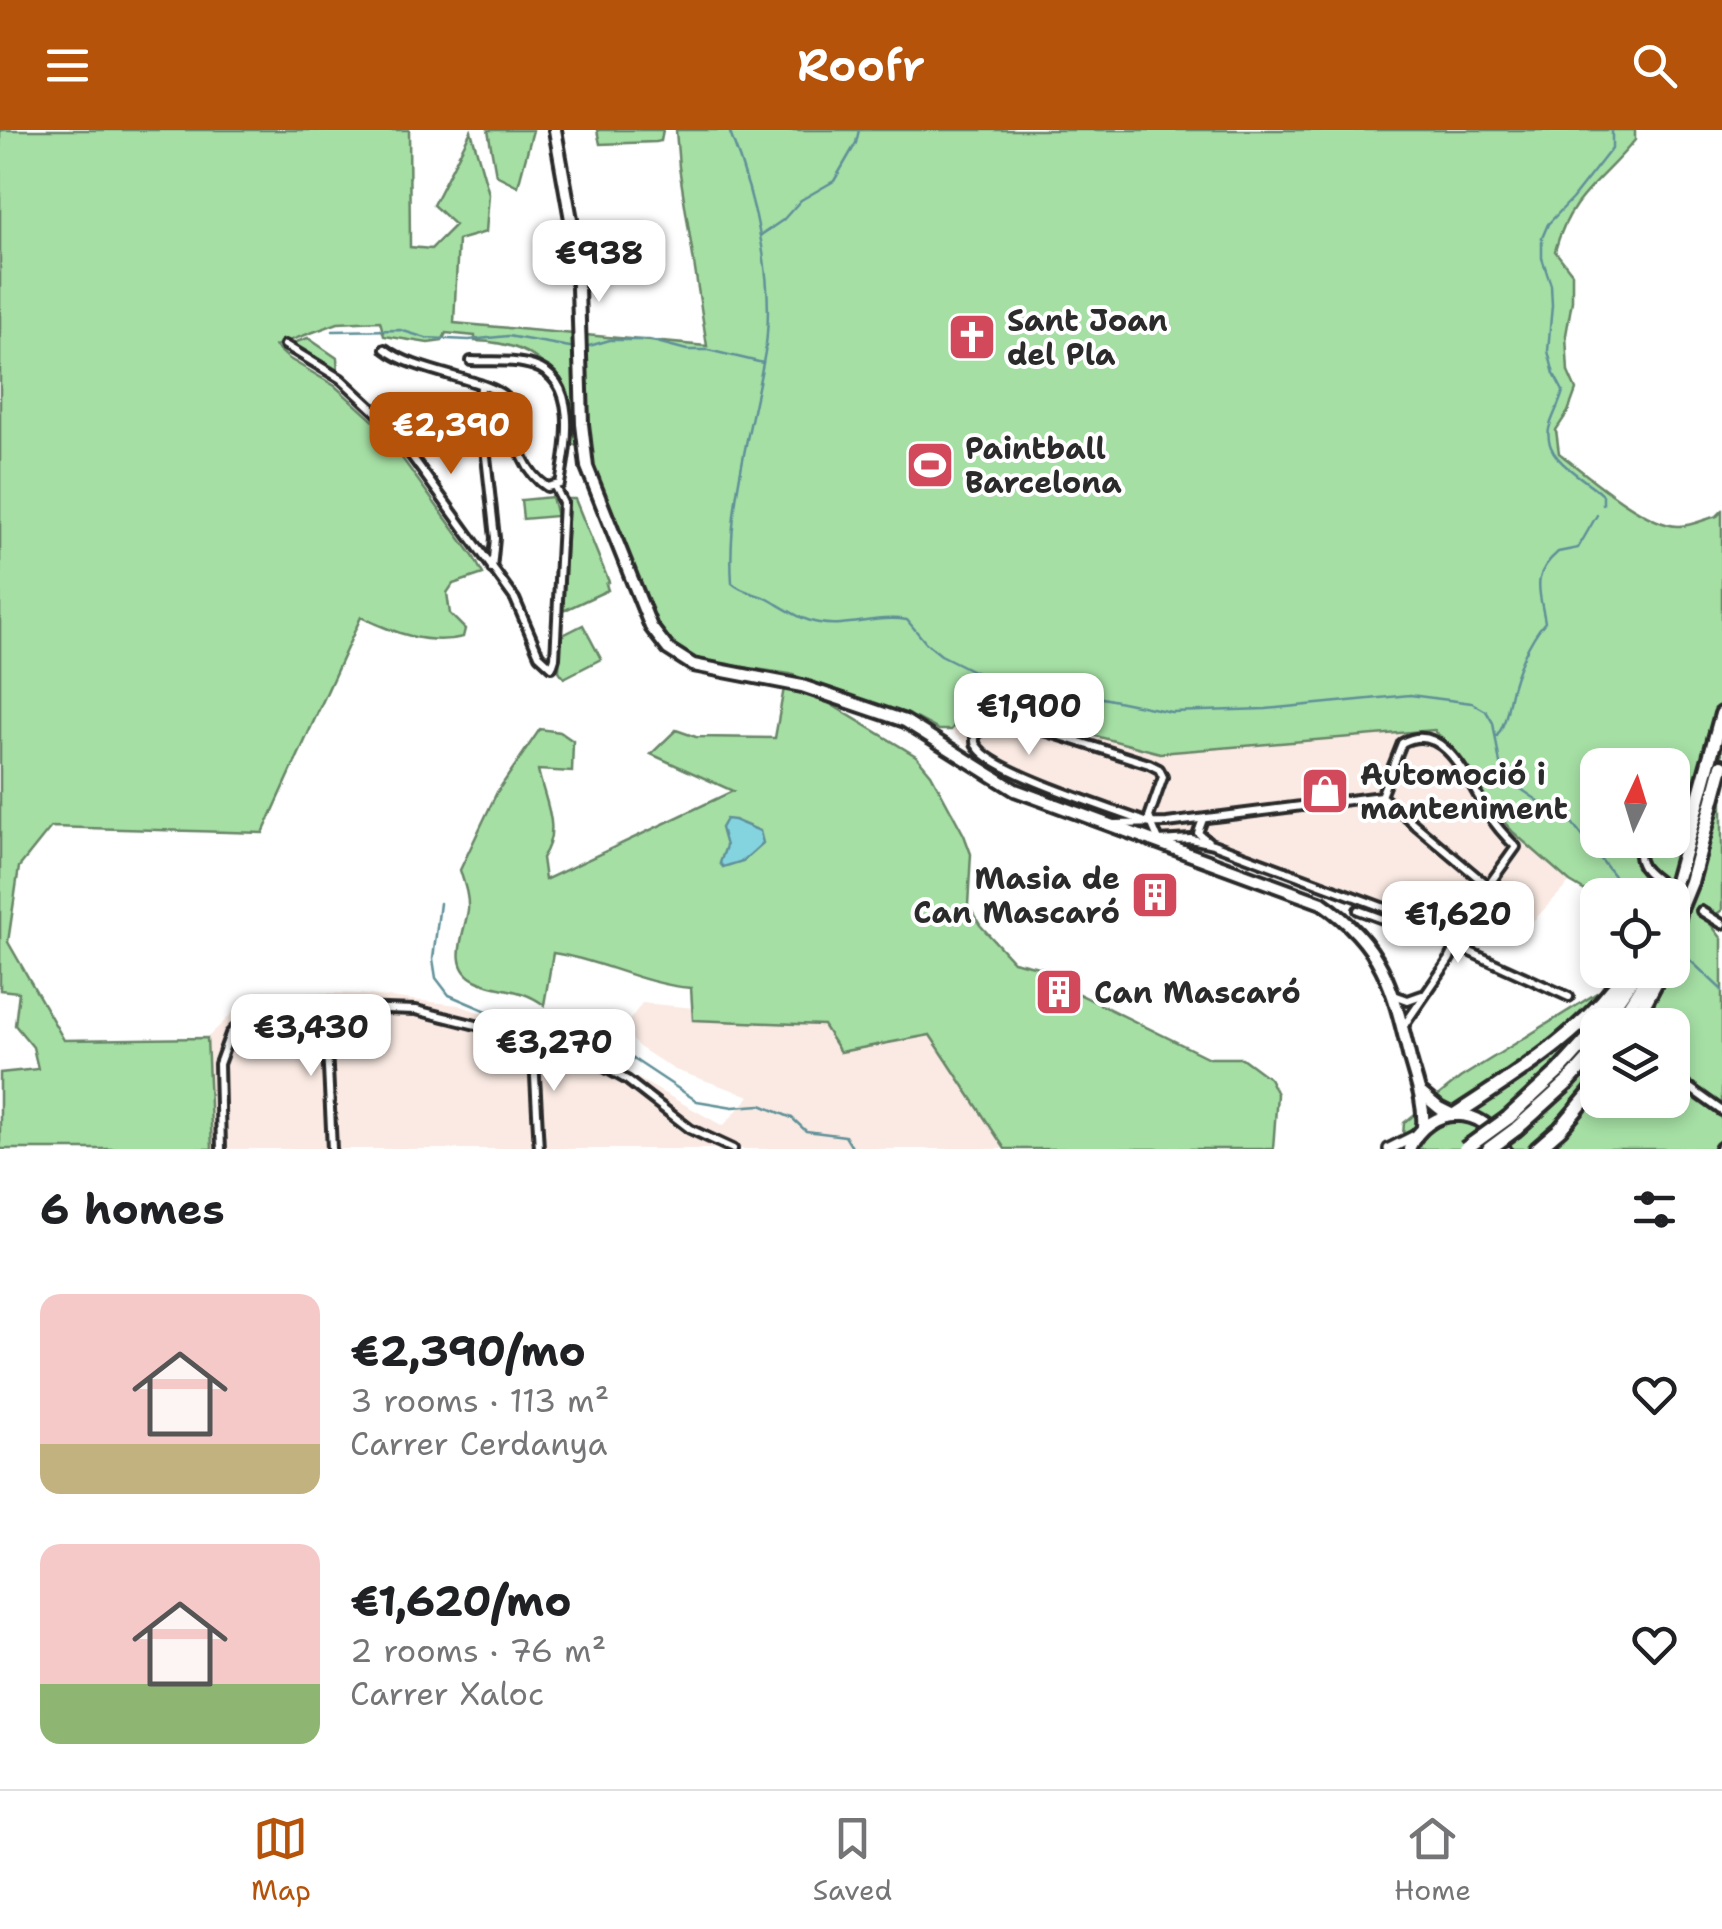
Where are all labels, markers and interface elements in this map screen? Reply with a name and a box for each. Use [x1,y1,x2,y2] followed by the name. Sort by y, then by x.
[797,35,925,95] text: Roofr
[40,38,95,93] icon: menu
[1627,38,1682,93] icon: search
[540,220,658,305] pin: €938
[554,231,644,274] text: €938
[1007,300,1168,375] place label: Sant Joan del Pla
[946,311,998,363] church icon: Sant Joan del Pla
[370,392,532,477] pin: €2,390
[392,403,510,446] text: €2,390
[965,428,1122,503] place label: Paintball Barcelona
[904,439,956,491] sports icon: Paintball Barcelona
[948,673,1110,758] pin: €1,900
[976,684,1082,727] text: €1,900
[1580,748,1690,858] north arrow
[1580,748,1690,1118] map controls
[1360,754,1568,829] place label: Automoció i manteniment
[1299,765,1351,817] shop icon: Automoció i manteniment
[913,858,1120,933] place label: Masia de Can Mascaró
[1129,869,1181,921] building icon: Masia de Can Mascaró
[1580,878,1690,988] button: locate
[1377,881,1539,966] pin: €1,620
[1404,892,1512,935] text: €1,620
[1033,966,1085,1018] building icon: Can Mascaró
[1094,972,1301,1013] place label: Can Mascaró
[230,994,392,1079] pin: €3,430
[253,1005,369,1048] text: €3,430
[1580,1008,1690,1118] button: layers
[473,1009,635,1094] pin: €3,270
[495,1020,613,1063] text: €3,270
[40,1181,225,1237] text: 6 homes
[1627,1182,1682,1237] icon: filters
[350,1323,586,1379] text: €2,390/mo
[120,1334,240,1454] icon: home
[1627,1367,1682,1422] icon: heart
[350,1379,609,1422] text: 3 rooms · 113 m²
[350,1422,608,1465] text: Carrer Cerdanya
[350,1573,572,1629] text: €1,620/mo
[120,1584,240,1704] icon: home
[1627,1617,1682,1672] icon: heart
[350,1629,606,1672] text: 2 rooms · 76 m²
[350,1672,544,1715] text: Carrer Xaloc
[251,1811,311,1909] tab: Map
[813,1811,892,1909] tab: Saved
[1394,1811,1471,1909] tab: Home

